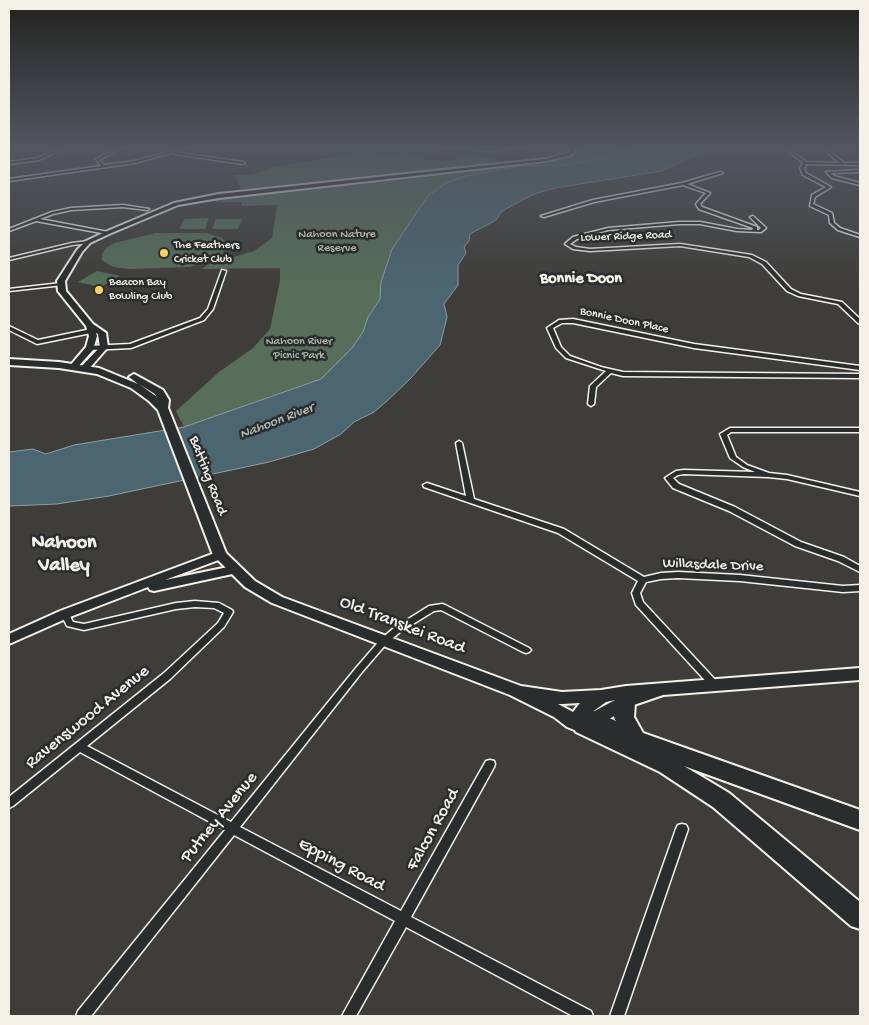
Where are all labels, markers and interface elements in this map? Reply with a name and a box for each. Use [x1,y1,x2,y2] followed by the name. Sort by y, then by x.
[298,228,376,256] park label: Nahoon Nature Reserve
[580,228,672,246] street label: Lower Ridge Road
[174,239,239,267] place label: The Feathers Cricket Club
[158,247,170,259] marker: The Feathers Cricket Club
[540,270,622,290] district label: Bonnie Doon
[109,276,172,304] place label: Beacon Bay Bowling Club
[93,284,105,296] marker: Beacon Bay Bowling Club
[578,305,670,337] street label: Bonnie Doon Place
[266,335,332,363] park label: Nahoon River Picnic Park
[238,400,316,444] water label: Nahoon River
[184,434,230,518] street label: Batting Road
[31,532,97,579] district label: Nahoon Valley
[662,555,764,577] street label: Willasdale Drive
[336,592,468,660] street label: Old Transkei Road
[22,661,154,775] street label: Ravenswood Avenue
[177,768,263,868] street label: Putney Avenue
[403,785,465,875] street label: Falcon Road
[294,834,388,898] street label: Epping Road

